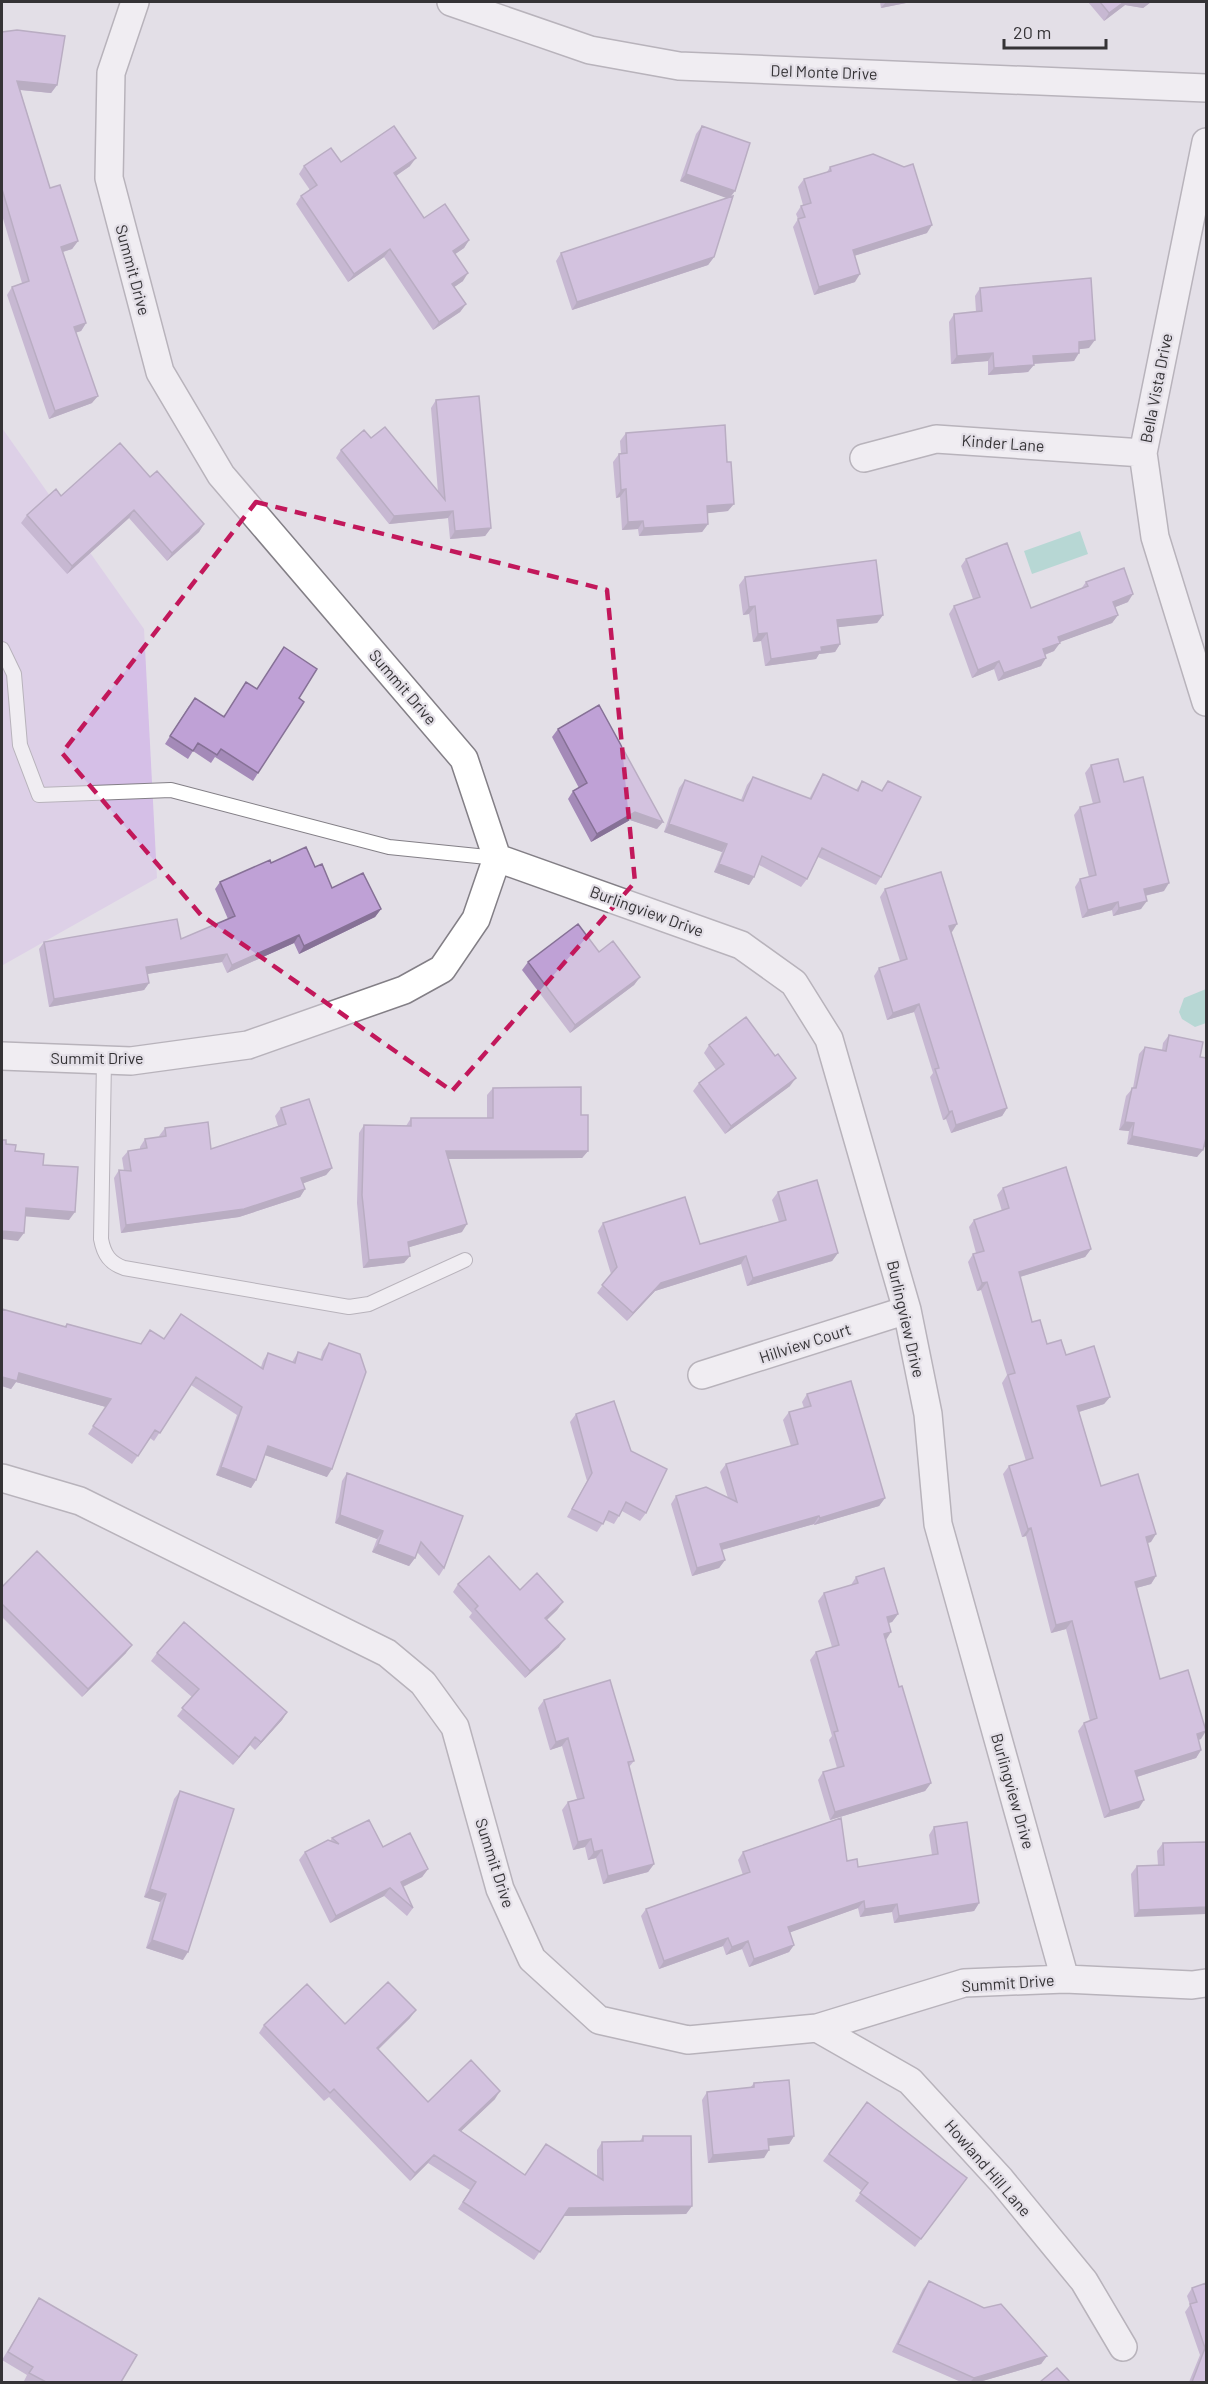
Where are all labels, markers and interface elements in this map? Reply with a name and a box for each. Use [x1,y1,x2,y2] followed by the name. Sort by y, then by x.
[1004,12,1106,50] scale bar
[1013,21,1051,43] text: 20 m
[770,60,878,83] street label: Del Monte Drive
[112,222,155,317] street label: Summit Drive
[1136,331,1175,444] street label: Bella Vista Drive
[961,430,1045,455] street label: Kinder Lane
[366,645,441,728] street label: Summit Drive
[588,881,707,940] street label: Burlingview Drive
[50,1048,144,1067] street label: Summit Drive
[884,1259,929,1379] street label: Burlingview Drive
[756,1319,853,1366] street label: Hillview Court
[988,1731,1039,1851] street label: Burlingview Drive
[472,1816,519,1910] street label: Summit Drive
[961,1970,1055,1995] street label: Summit Drive
[941,2115,1036,2220] street label: Howland Hill Lane

